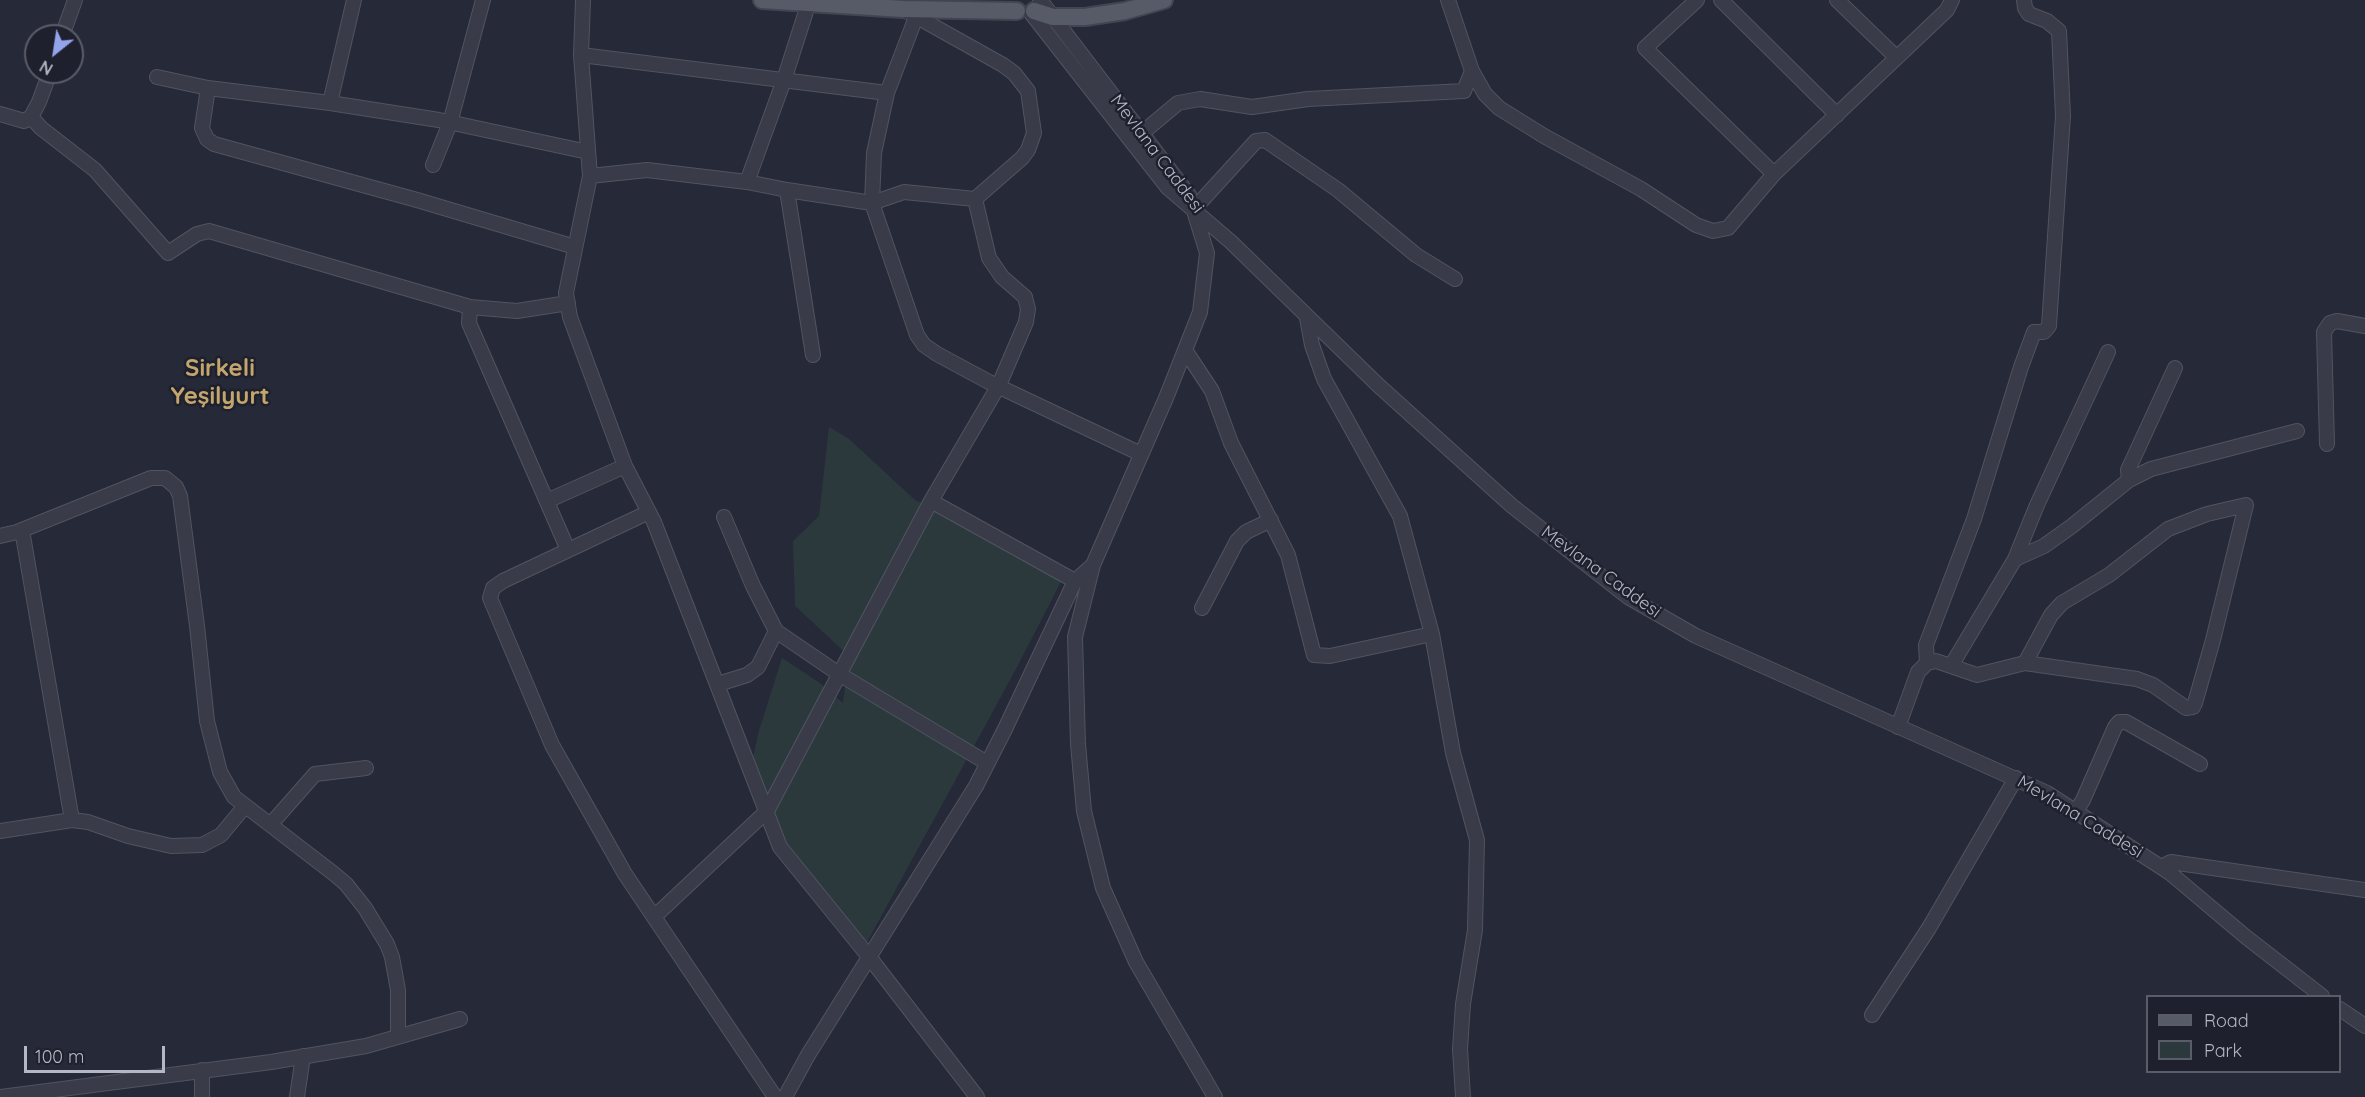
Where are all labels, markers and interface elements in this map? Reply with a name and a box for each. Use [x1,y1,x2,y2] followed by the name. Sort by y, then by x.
[24,24,84,84] north arrow
[36,56,56,79] text: N
[1105,91,1209,217] street label: Mevlana Caddesi
[170,355,270,411] district label: Sirkeli Yeşilyurt
[1537,521,1665,623] street label: Mevlana Caddesi
[2013,771,2147,863] street label: Mevlana Caddesi
[2146,995,2341,1073] legend
[2204,1009,2249,1032] text: Road
[27,1034,168,1072] scale bar
[2204,1039,2242,1062] text: Park
[35,1045,84,1068] text: 100 m

